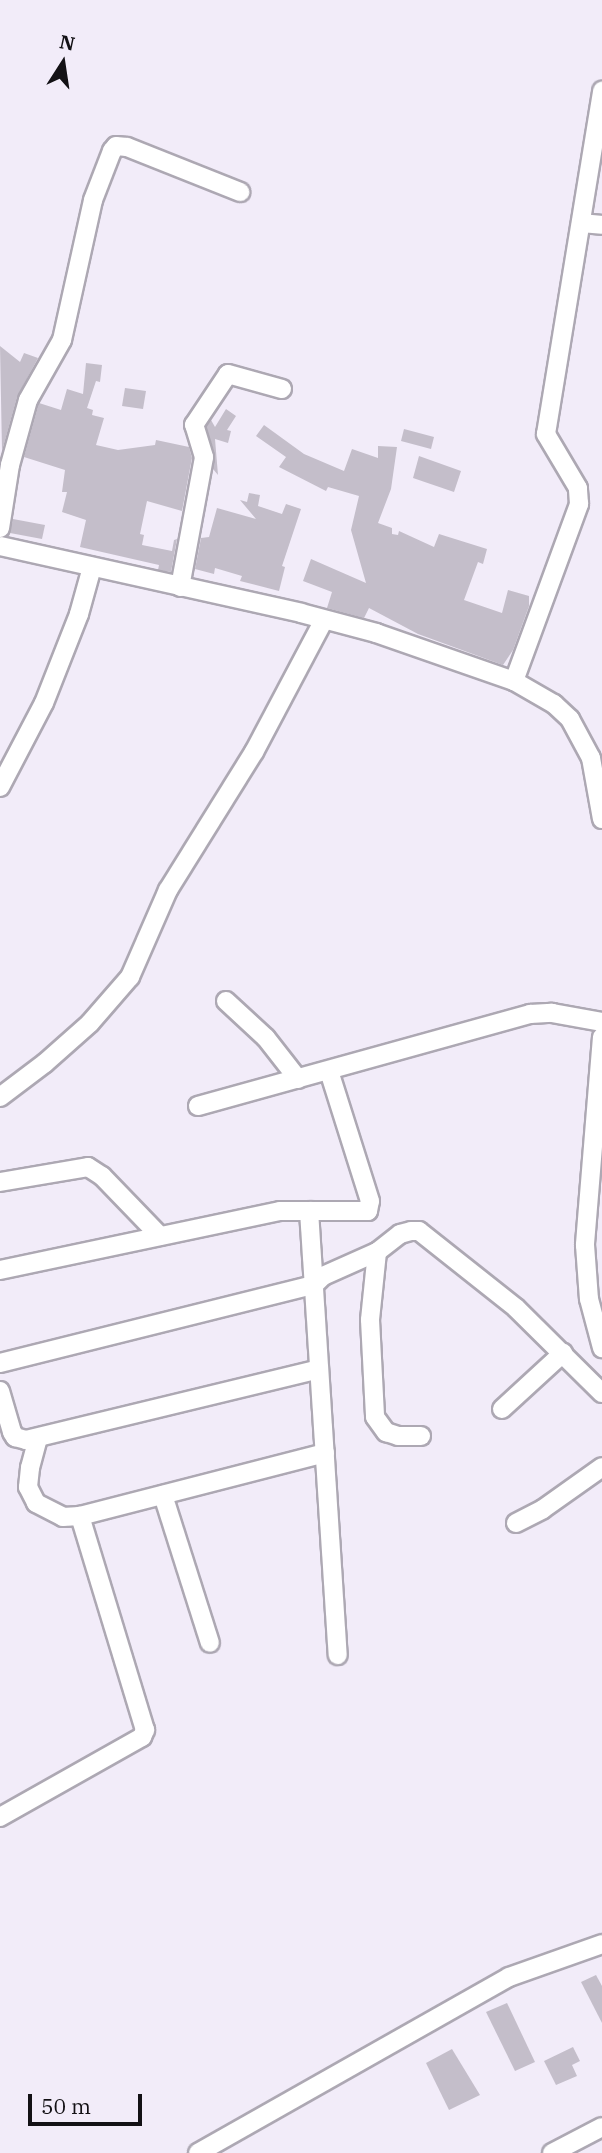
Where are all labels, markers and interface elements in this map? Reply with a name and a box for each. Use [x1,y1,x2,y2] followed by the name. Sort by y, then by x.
[28,28,98,98] north arrow
[58,29,77,56] text: N
[32,2080,145,2124] scale bar
[41,2092,91,2120] text: 50 m

